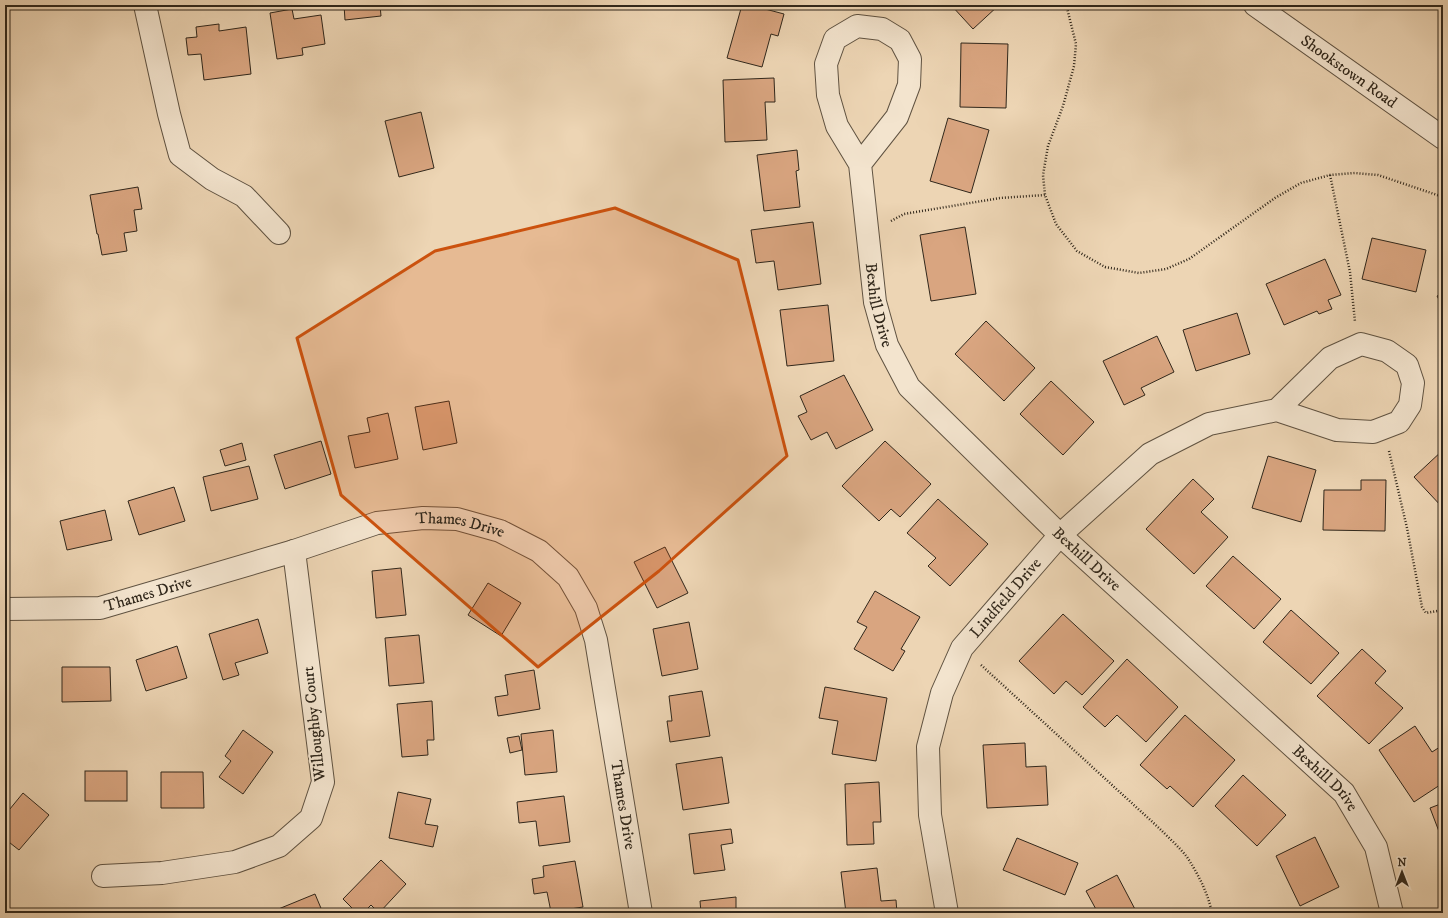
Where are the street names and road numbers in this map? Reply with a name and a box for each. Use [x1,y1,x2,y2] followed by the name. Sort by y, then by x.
[1297,30,1401,112] street label: Shookstown Road
[861,262,897,350] street label: Bexhill Drive
[415,508,509,542] street label: Thames Drive
[1048,523,1125,596] street label: Bexhill Drive
[965,553,1046,642] street label: Lindfield Drive
[102,571,194,616] street label: Thames Drive
[298,665,330,784] street label: Willoughby Court
[1288,741,1363,815] street label: Bexhill Drive
[606,759,640,851] street label: Thames Drive

